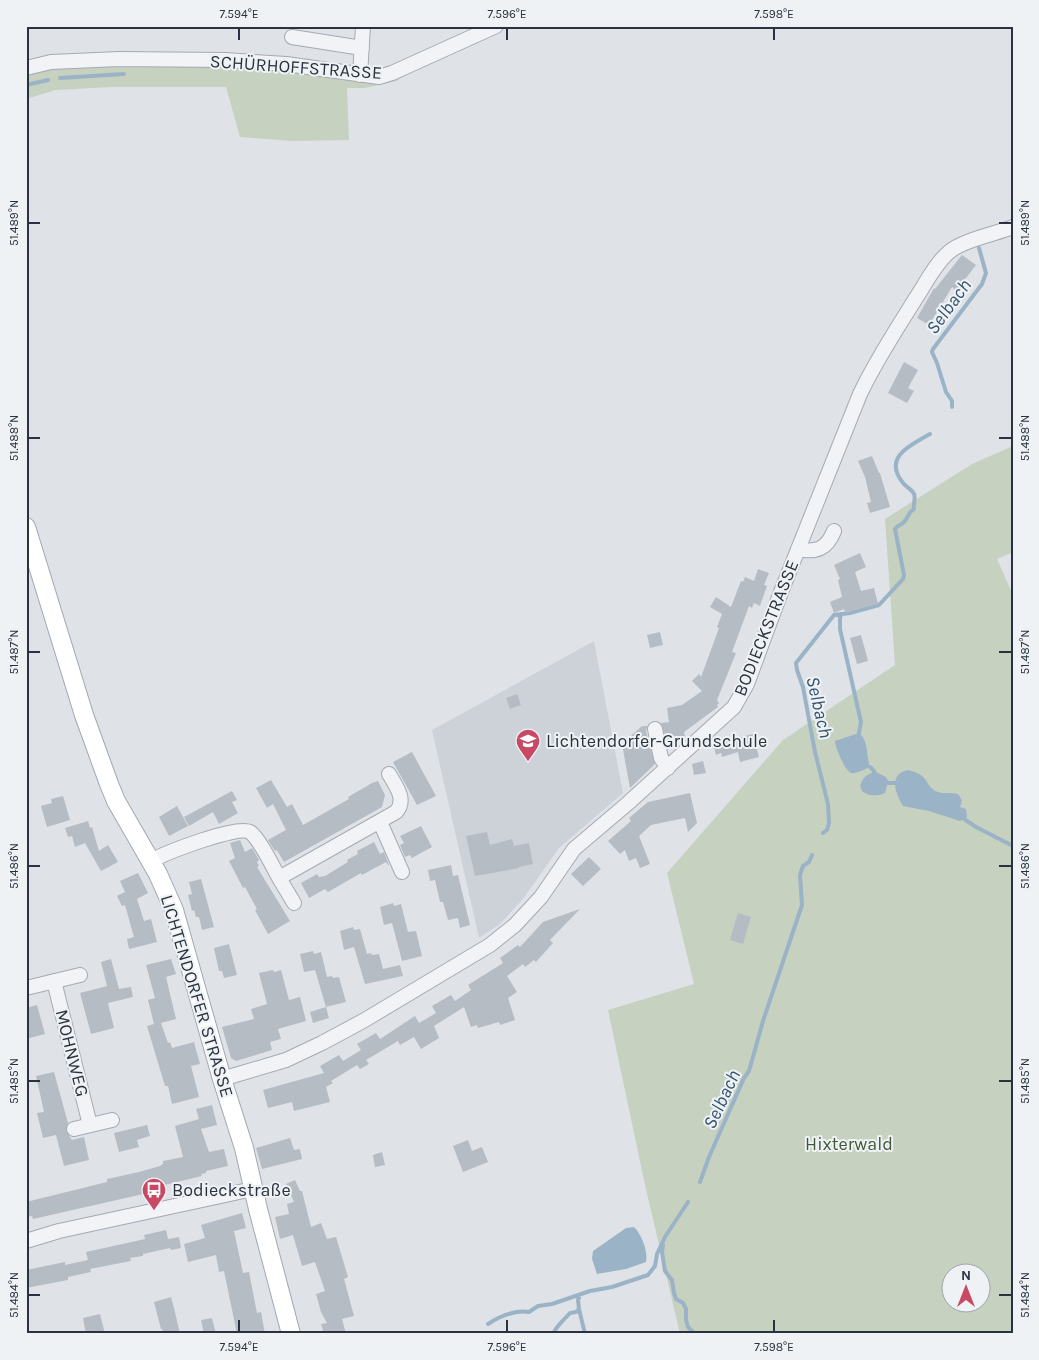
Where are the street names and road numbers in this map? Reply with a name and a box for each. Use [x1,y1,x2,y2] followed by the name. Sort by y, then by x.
[209,50,383,84] street label: SCHÜRHOFFSTRASSE
[729,557,803,699] street label: BODIECKSTRASSE
[156,892,238,1100] street label: LICHTENDORFER STRASSE
[51,1007,93,1099] street label: MOHNWEG

